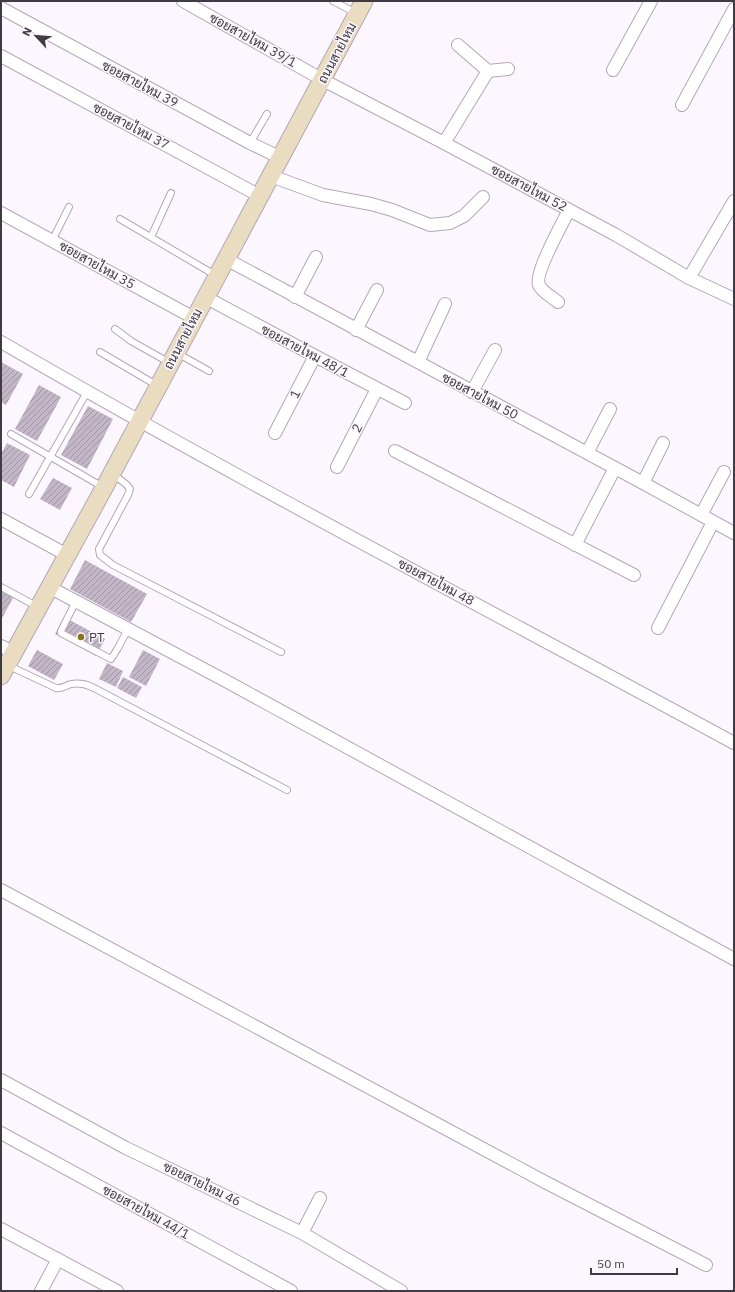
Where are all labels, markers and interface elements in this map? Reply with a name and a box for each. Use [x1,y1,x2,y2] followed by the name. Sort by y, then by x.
[206,9,300,71] street label: ซอยสายไหม 39/1
[16,16,56,56] north arrow
[314,20,360,86] street label: ถนนสายไหม
[19,25,35,38] text: N
[99,57,181,111] street label: ซอยสายไหม 39
[90,99,172,153] street label: ซอยสายไหม 37
[488,161,570,215] street label: ซอยสายไหม 52
[56,237,138,293] street label: ซอยสายไหม 35
[160,306,206,372] street label: ถนนสายไหม
[258,321,352,381] street label: ซอยสายไหม 48/1
[439,369,521,423] street label: ซอยสายไหม 50
[286,386,304,401] street label: 1
[348,421,366,435] street label: 2
[395,555,477,609] street label: ซอยสายไหม 48
[89,629,105,646] place label: PT
[76,632,86,642] marker: PT
[160,1158,244,1210] street label: ซอยสายไหม 46
[99,1181,193,1243] street label: ซอยสายไหม 44/1
[591,1250,677,1276] scale bar
[597,1256,625,1271] text: 50 m

